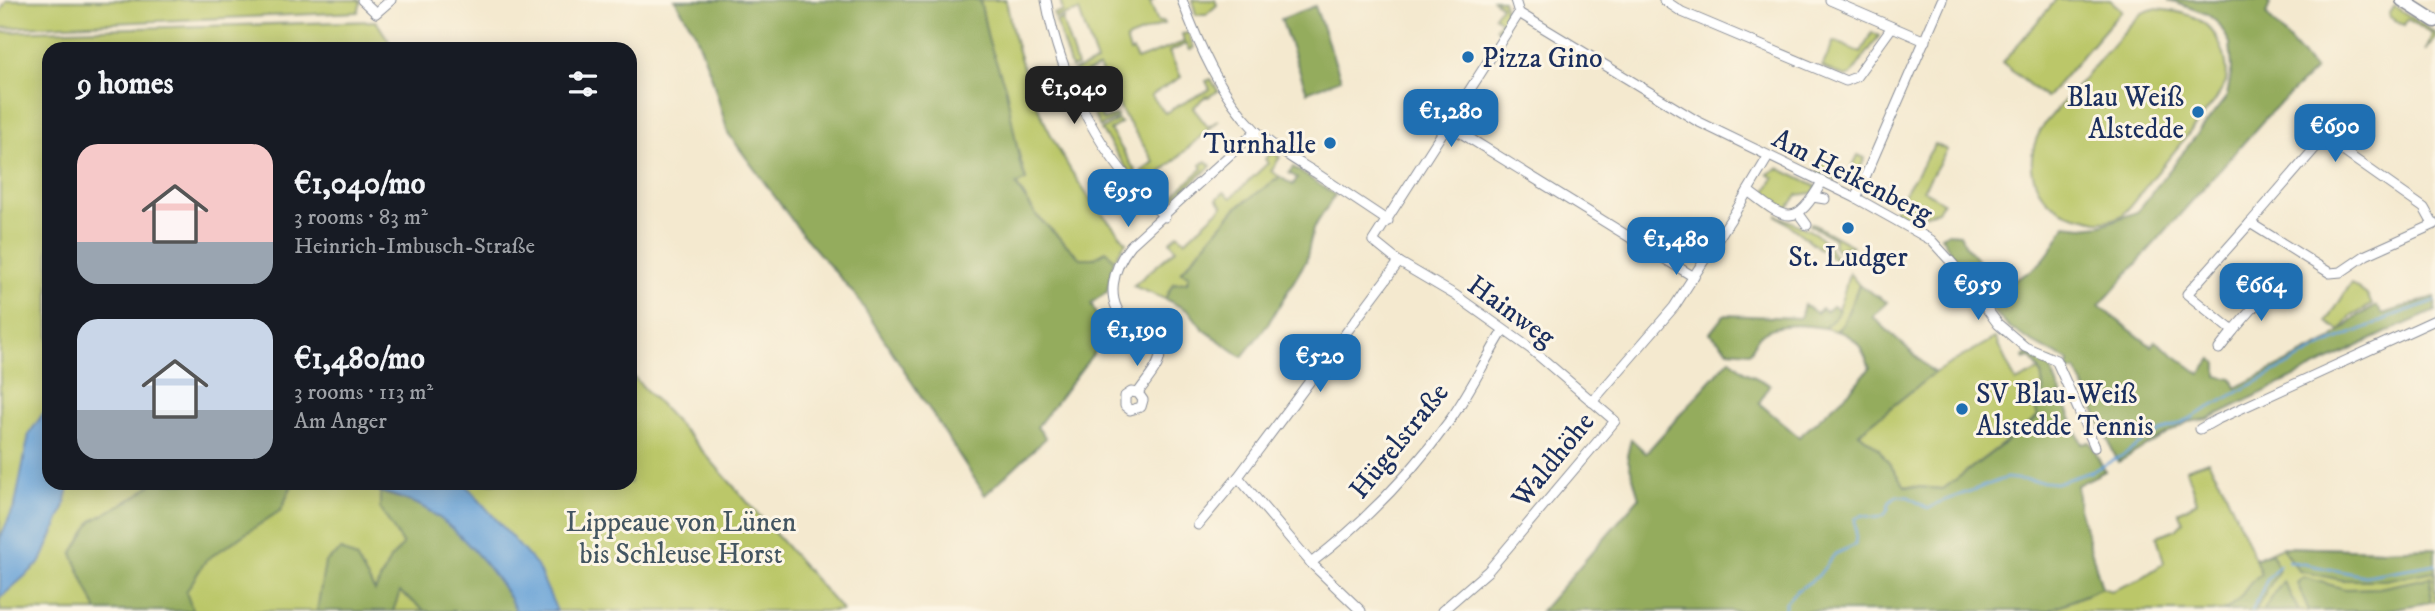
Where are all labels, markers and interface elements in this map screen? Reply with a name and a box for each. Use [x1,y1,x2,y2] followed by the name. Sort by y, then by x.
[1482,41,1603,76] place label: Pizza Gino
[1460,49,1476,65] marker: Pizza Gino
[564,65,602,103] icon: filters
[77,66,174,103] text: 9 homes
[1017,66,1131,126] pin: €1,040
[1041,74,1107,103] text: €1,040
[2067,80,2184,147] place label: Blau Weiß Alstedde
[1394,90,1508,149] pin: €1,280
[1419,97,1483,126] text: €1,280
[2190,104,2206,120] marker: Blau Weiß Alstedde
[2294,104,2376,164] pin: €690
[2310,112,2360,141] text: €690
[1766,121,1939,232] street label: Am Heikenberg
[1203,127,1316,162] place label: Turnhalle
[1322,135,1338,151] marker: Turnhalle
[294,166,425,203] text: €1,040/mo
[1087,170,1169,229] pin: €950
[133,172,217,256] icon: home
[1104,177,1152,206] text: €950
[294,203,428,232] text: 3 rooms · 83 m²
[1619,218,1733,277] pin: €1,480
[1840,220,1856,236] marker: St. Ludger
[1643,225,1709,254] text: €1,480
[294,232,535,261] text: Heinrich-Imbusch-Straße
[1788,240,1908,275] place label: St. Ludger
[1937,262,2019,322] pin: €959
[2220,264,2302,323] pin: €664
[1460,268,1562,355] street label: Hainweg
[1954,270,2002,299] text: €959
[2236,271,2286,300] text: €664
[1080,308,1194,368] pin: €1,190
[1107,316,1167,345] text: €1,190
[1279,334,1361,394] pin: €520
[294,341,425,378] text: €1,480/mo
[1296,342,1344,371] text: €520
[133,347,217,431] icon: home
[1342,376,1457,506] street label: Hügelstraße
[1976,377,2154,444] place label: SV Blau-Weiß Alstedde Tennis
[294,378,433,407] text: 3 rooms · 113 m²
[1954,401,1970,417] marker: SV Blau-Weiß Alstedde Tennis
[1504,405,1602,515] street label: Waldhöhe
[294,407,387,436] text: Am Anger
[565,505,797,572] park label: Lippeaue von Lünen bis Schleuse Horst

